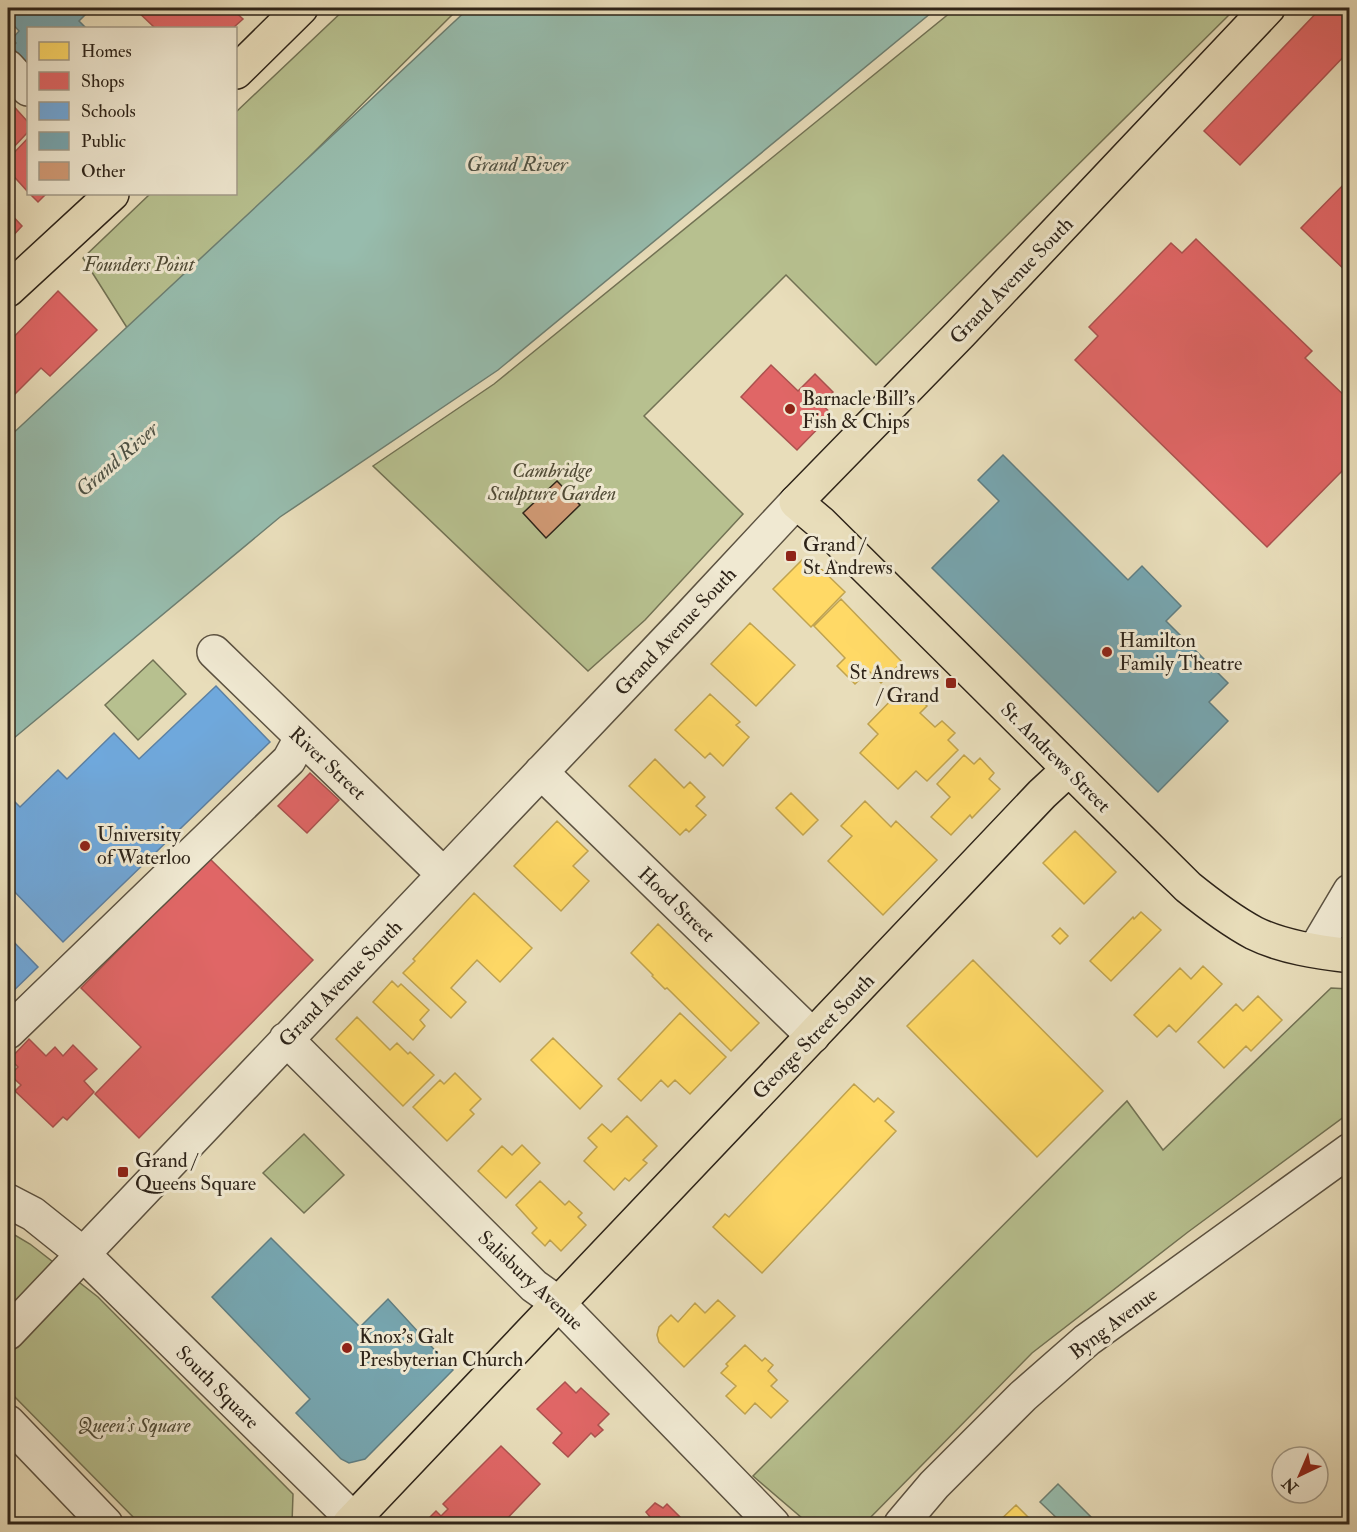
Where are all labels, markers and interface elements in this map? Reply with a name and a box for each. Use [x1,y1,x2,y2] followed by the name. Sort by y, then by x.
[27,27,237,195] legend
[81,40,132,63] text: Homes
[81,70,124,93] text: Shops
[81,100,136,123] text: Schools
[81,130,126,153] text: Public
[466,151,569,178] water label: Grand River
[81,160,125,183] text: Other
[944,211,1079,349] street label: Grand Avenue South
[82,252,196,277] park label: Founders Point
[802,386,915,435] place label: Barnacle Bill's Fish & Chips
[783,402,797,416] marker: Barnacle Bill's Fish & Chips
[70,415,165,503] water label: Grand River
[487,458,616,506] park label: Cambridge Sculpture Garden
[803,532,893,580] place label: Grand / St Andrews
[784,549,798,563] marker: Grand / St Andrews
[609,561,742,701] street label: Grand Avenue South
[1119,628,1242,676] place label: Hamilton Family Theatre
[1100,645,1114,659] marker: Hamilton Family Theatre
[849,660,939,708] place label: St Andrews / Grand
[944,676,958,690] marker: St Andrews / Grand
[995,697,1116,818] street label: St. Andrews Street
[284,721,372,806] street label: River Street
[97,822,191,870] place label: University of Waterloo
[78,839,92,853] marker: University of Waterloo
[633,861,721,948] street label: Hood Street
[273,914,408,1052] street label: Grand Avenue South
[747,968,880,1104] street label: George Street South
[135,1148,256,1196] place label: Grand / Queens Square
[116,1165,130,1179] marker: Grand / Queens Square
[473,1225,589,1336] street label: Salisbury Avenue
[1064,1282,1162,1365] street label: Byng Avenue
[359,1324,524,1372] place label: Knox's Galt Presbyterian Church
[171,1340,265,1434] street label: South Square
[340,1341,354,1355] marker: Knox's Galt Presbyterian Church
[78,1413,191,1439] park label: Queen's Square
[1270,1445,1330,1505] north arrow
[1278,1472,1303,1498] text: N

